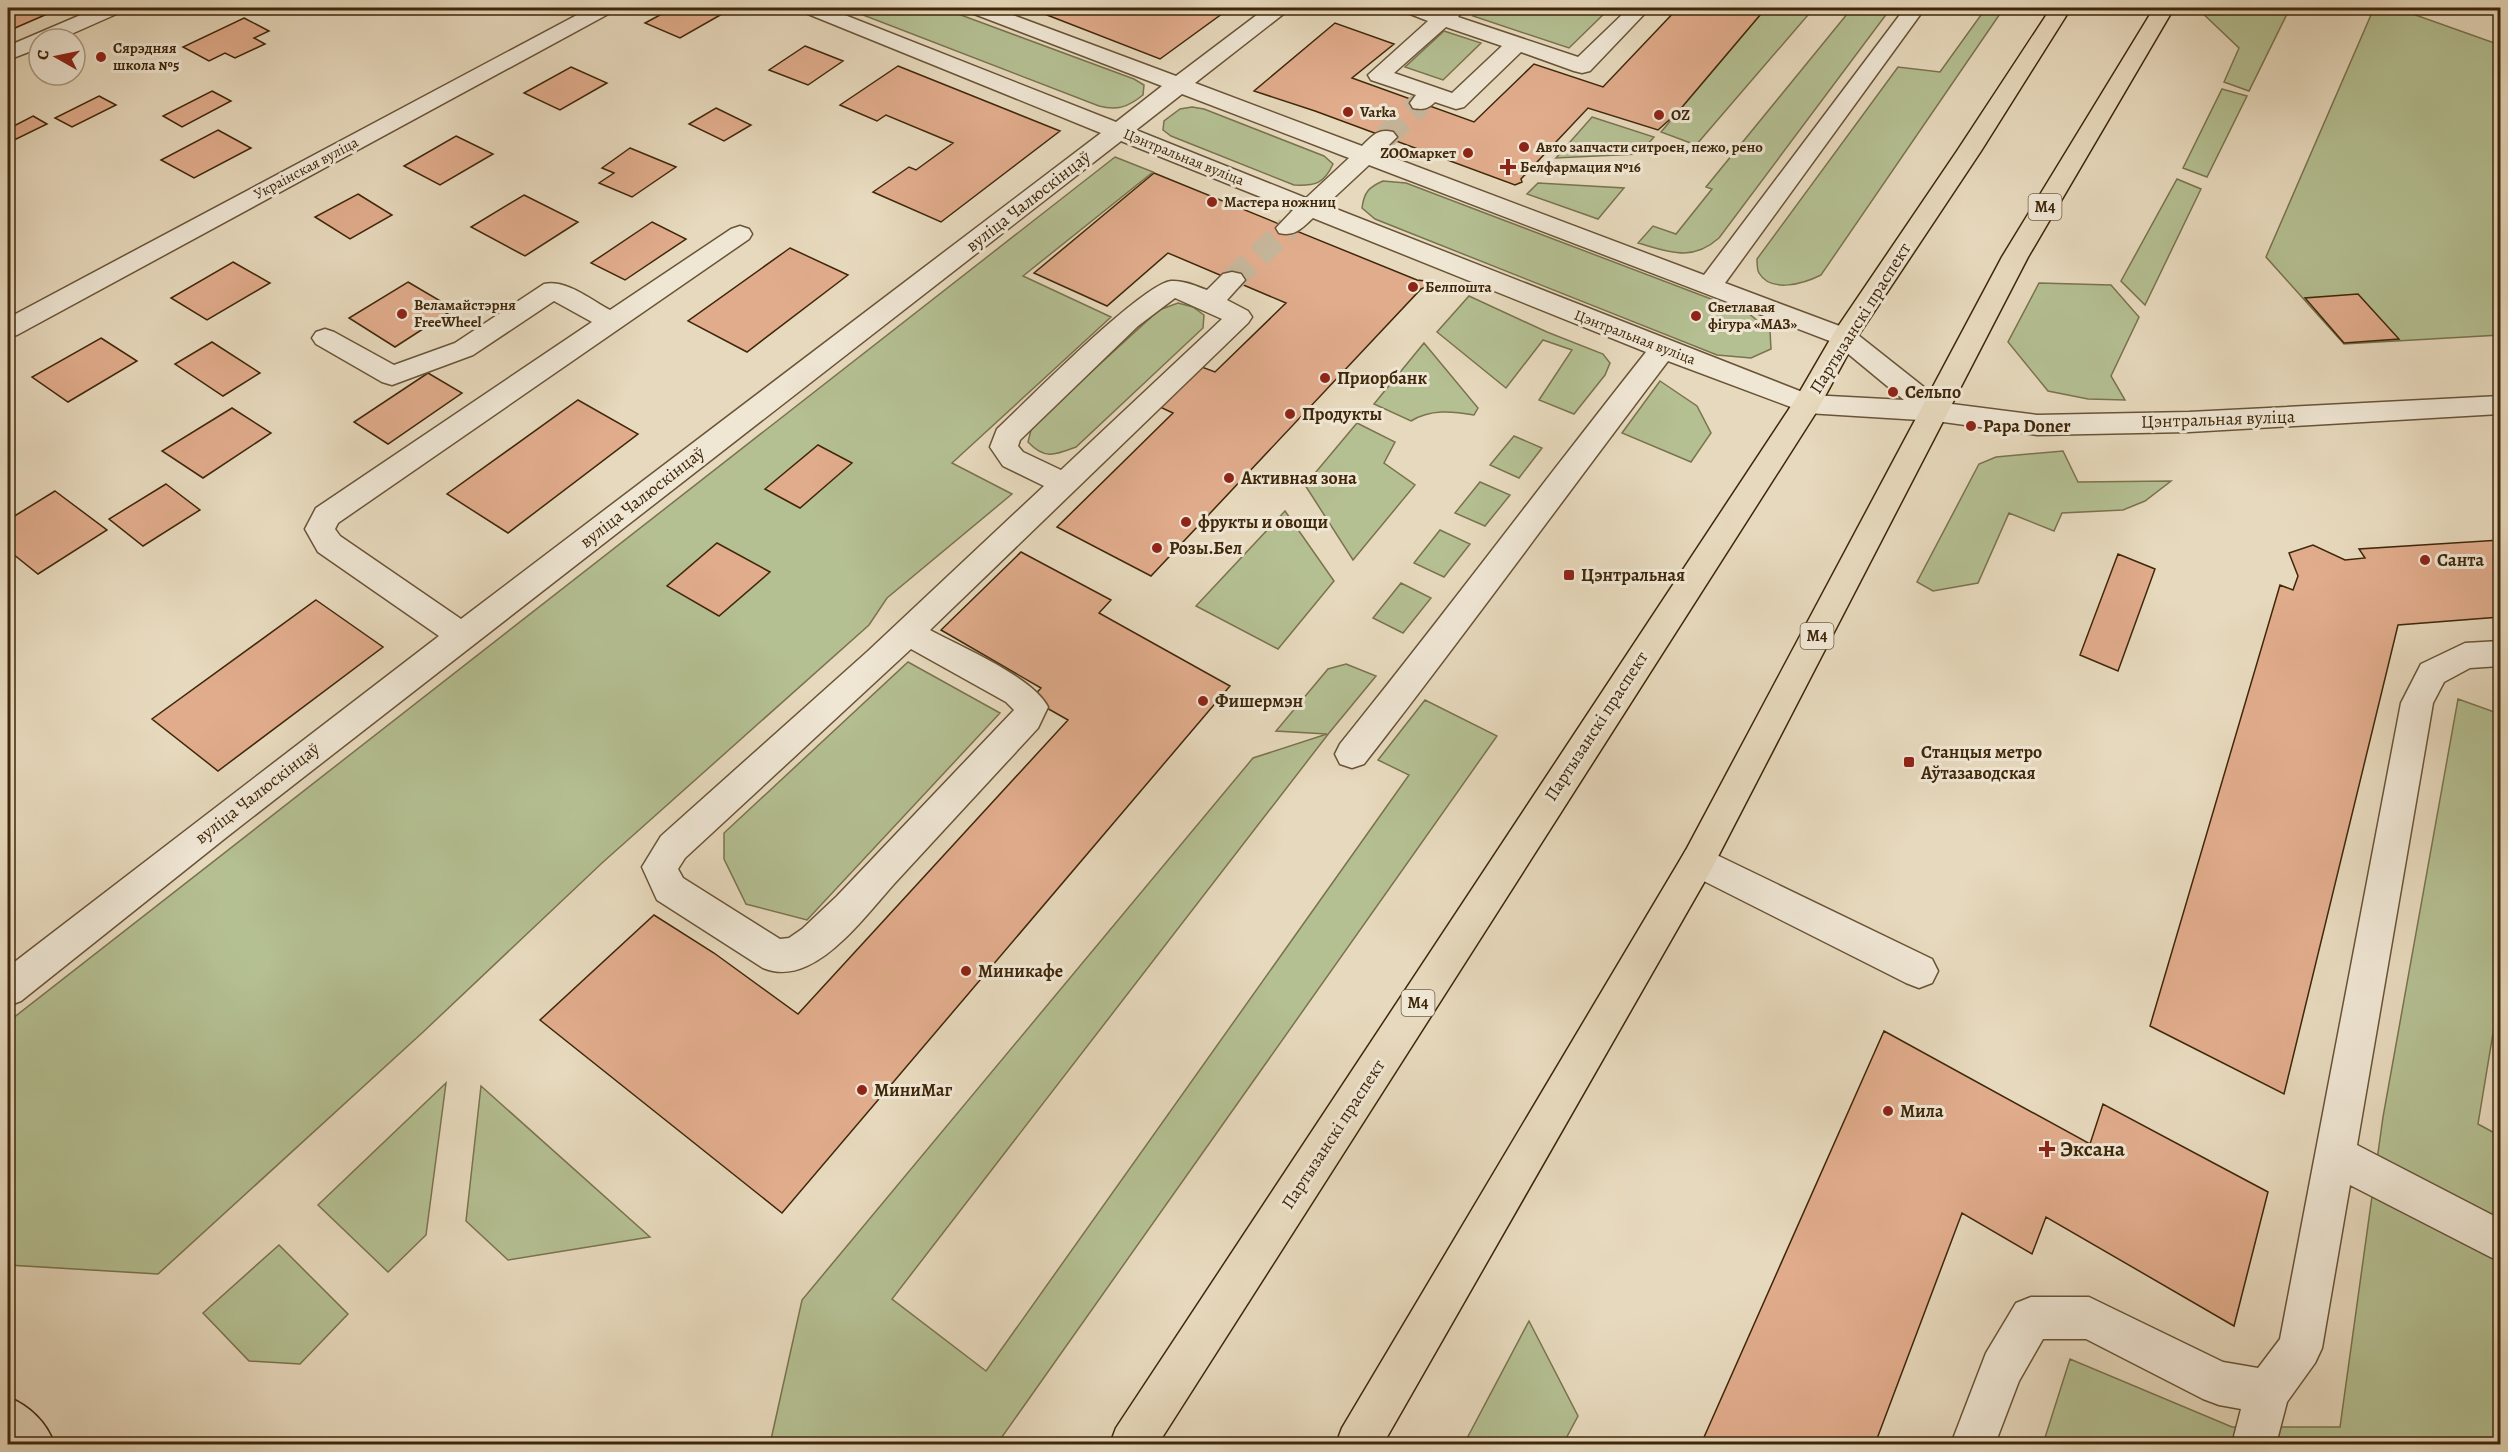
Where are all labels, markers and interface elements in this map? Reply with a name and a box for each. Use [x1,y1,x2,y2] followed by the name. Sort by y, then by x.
[27,27,87,87] north arrow
[113,38,179,75] place label: Сярэдняя школа №5
[32,48,55,61] text: С
[94,50,108,64] marker: Сярэдняя школа №5
[1359,102,1397,122] place label: Varka
[1341,105,1355,119] marker: Varka
[1671,105,1690,125] place label: OZ
[1652,108,1666,122] marker: OZ
[1121,124,1247,190] street label: Цэнтральная вуліца
[250,132,362,204] street label: Украінская вуліца
[1535,137,1763,157] place label: Авто запчасти ситроен, пежо, рено
[1517,140,1531,154] marker: Авто запчасти ситроен, пежо, рено
[1380,143,1456,163] place label: ZOOмаркет
[961,144,1096,257] street label: вуліца Чалюскінцаў
[1461,146,1475,160] marker: ZOOмаркет
[1520,157,1641,177] place label: Белфармация №16
[1501,160,1515,174] marker: Белфармация №16
[1224,192,1336,212] place label: Мастера ножниц
[2028,194,2062,220] road number: М4
[1205,195,1219,209] marker: Мастера ножниц
[1804,238,1916,398] street label: Партызанскі праспект
[1425,277,1493,297] place label: Белпошта
[1406,280,1420,294] marker: Белпошта
[414,295,516,332] place label: Веламайстэрня FreeWheel
[1708,297,1798,334] place label: Светлавая фігура «МАЗ»
[1571,305,1699,369] street label: Цэнтральная вуліца
[395,307,409,321] marker: Веламайстэрня FreeWheel
[1689,309,1703,323] marker: Светлавая фігура «МАЗ»
[1337,366,1427,390] place label: Приорбанк
[1318,371,1332,385] marker: Приорбанк
[1905,380,1961,404] place label: Сельпо
[1886,385,1900,399] marker: Сельпо
[1302,402,1382,426] place label: Продукты
[2141,404,2296,434] street label: Цэнтральная вуліца
[1283,407,1297,421] marker: Продукты
[1983,414,2071,438] place label: Papa Doner
[1964,419,1978,433] marker: Papa Doner
[575,440,710,553] street label: вуліца Чалюскінцаў
[1240,466,1357,490] place label: Активная зона
[1222,471,1236,485] marker: Активная зона
[1198,510,1328,534] place label: фрукты и овощи
[1179,515,1193,529] marker: фрукты и овощи
[1169,536,1242,560] place label: Розы.Бел
[1150,541,1164,555] marker: Розы.Бел
[2437,548,2484,572] place label: Санта
[2418,553,2432,567] marker: Санта
[1581,563,1685,587] place label: Цэнтральная
[1562,568,1576,582] marker: Цэнтральная
[1800,623,1834,649] road number: М4
[1539,646,1653,806] street label: Партызанскі праспект
[1215,689,1303,713] place label: Фишермэн
[1196,694,1210,708] marker: Фишермэн
[190,736,325,849] street label: вуліца Чалюскінцаў
[1920,740,2042,785] place label: Станцыя метро Аўтазаводская
[1902,755,1916,769] marker: Станцыя метро Аўтазаводская
[978,959,1063,983] place label: Миникафе
[959,964,973,978] marker: Миникафе
[1402,990,1434,1016] road number: М4
[1276,1054,1390,1214] street label: Партызанскі праспект
[874,1078,953,1102] place label: МиниМаг
[855,1083,869,1097] marker: МиниМаг
[1900,1099,1944,1123] place label: Мила
[1881,1104,1895,1118] marker: Мила
[2060,1135,2125,1163] place label: Эксана
[2038,1140,2056,1158] marker: Эксана

